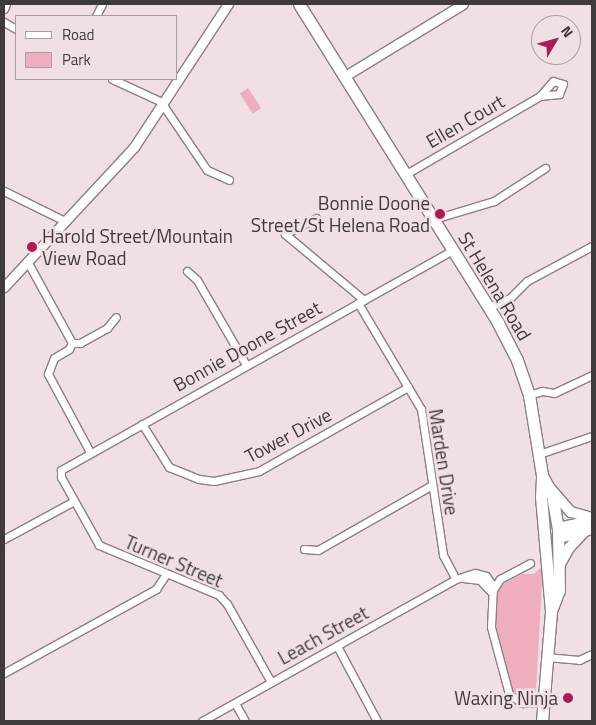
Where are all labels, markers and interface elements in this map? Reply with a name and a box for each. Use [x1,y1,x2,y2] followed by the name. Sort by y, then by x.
[15,15,178,80] legend
[531,15,581,65] north arrow
[556,21,579,41] text: N
[62,23,94,46] text: Road
[62,48,91,71] text: Park
[422,89,508,153] street label: Ellen Court
[251,192,430,236] place label: Bonnie Doone Street/St Helena Road
[434,208,446,220] marker: Bonnie Doone Street/St Helena Road
[42,225,233,269] place label: Harold Street/Mountain View Road
[454,228,536,344] street label: St Helena Road
[26,241,38,253] marker: Harold Street/Mountain View Road
[169,296,325,396] street label: Bonnie Doone Street
[241,403,335,467] street label: Tower Drive
[424,407,464,517] street label: Marden Drive
[121,530,227,592] street label: Turner Street
[274,601,372,669] street label: Leach Street
[454,687,558,709] place label: Waxing Ninja
[562,692,574,704] marker: Waxing Ninja

